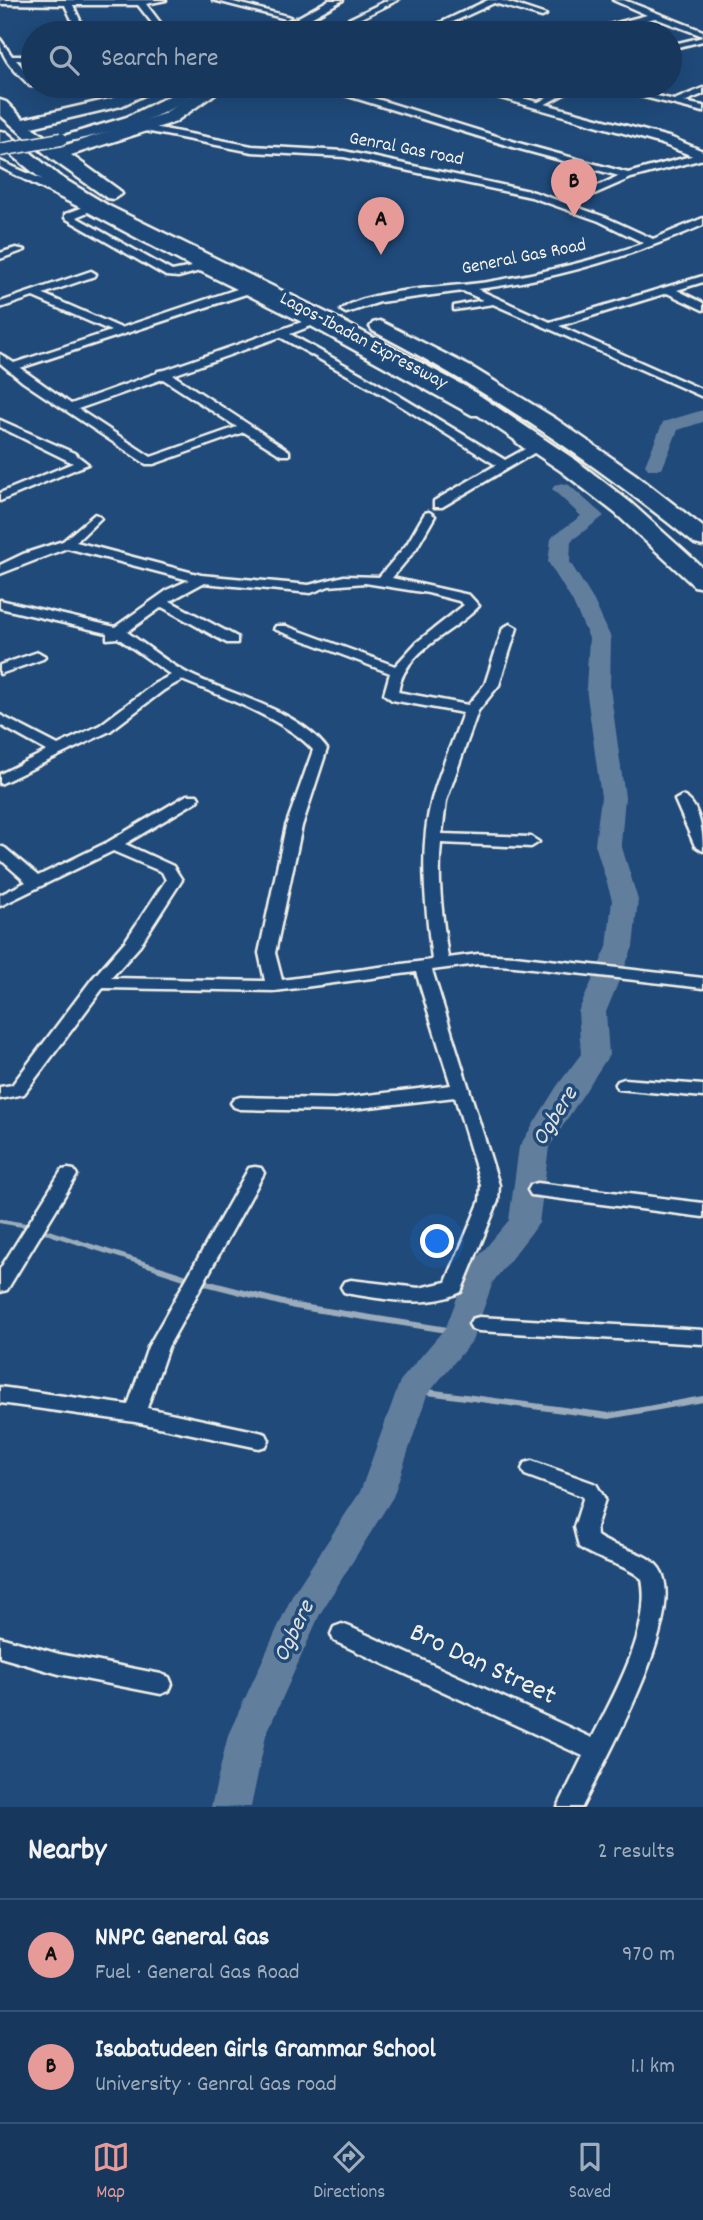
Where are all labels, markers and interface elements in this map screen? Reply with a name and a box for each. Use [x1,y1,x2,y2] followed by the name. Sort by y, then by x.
[21,21,682,98] search box
[45,41,83,79] icon: search
[101,41,219,78] text: Search here
[347,126,465,174] street label: Genral Gas road
[551,159,597,217] pin: B
[358,197,404,255] pin: A
[459,233,589,283] street label: General Gas Road
[274,286,452,398] street label: Lagos-Ibadan Expressway
[524,1079,588,1153] water label: Ogbere
[420,1224,454,1258] your location
[266,1594,325,1669] water label: Ogbere
[402,1615,562,1717] street label: Bro Dan Street
[28,1831,106,1874] text: Nearby
[598,1836,675,1869] text: 2 results
[95,1920,270,1957] text: NNPC General Gas
[45,1939,57,1972] text: A
[622,1939,675,1972] text: 970 m
[95,1957,299,1990] text: Fuel · General Gas Road
[95,2032,436,2069] text: Isabatudeen Girls Grammar School
[46,2051,56,2084] text: B
[631,2051,675,2084] text: 1.1 km
[95,2069,337,2102] text: University · Genral Gas road
[92,2138,130,2207] tab: Map
[313,2138,385,2207] tab: Directions
[569,2138,611,2207] tab: Saved

